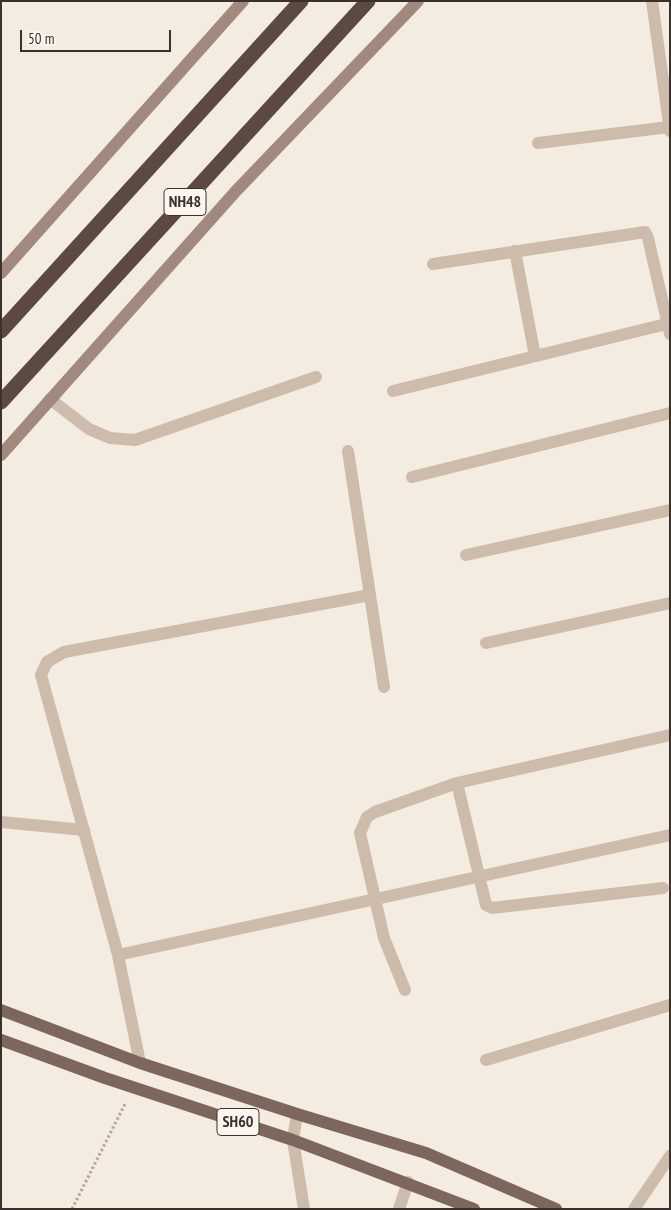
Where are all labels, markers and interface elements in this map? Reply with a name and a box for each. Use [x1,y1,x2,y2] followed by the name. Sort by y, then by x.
[22,20,174,52] scale bar
[28,29,54,48] text: 50 m
[164,188,206,216] road number: NH48
[217,1108,259,1136] road number: SH60

